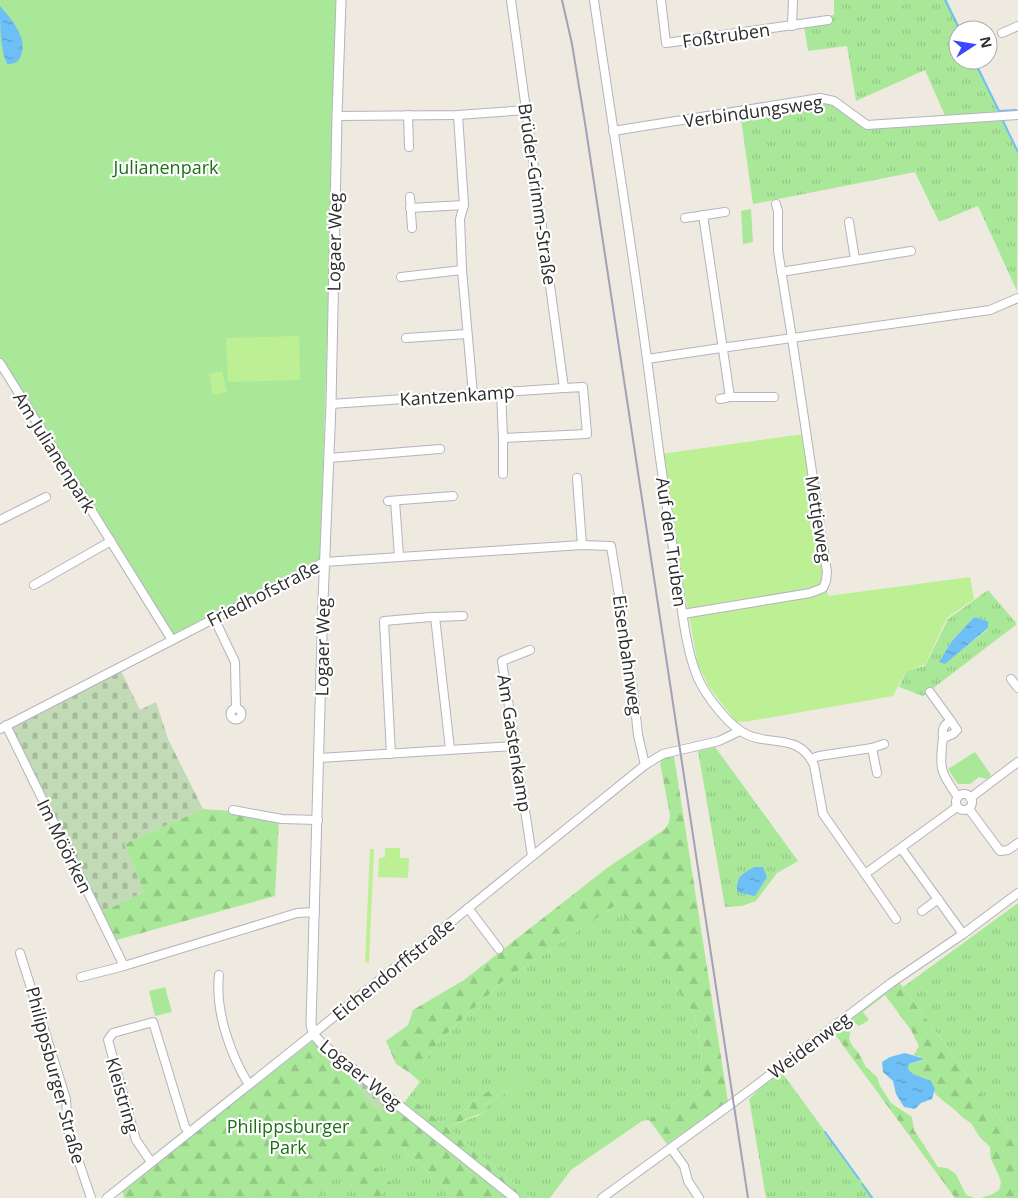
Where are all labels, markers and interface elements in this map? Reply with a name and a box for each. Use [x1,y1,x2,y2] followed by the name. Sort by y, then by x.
[681,17,771,53] street label: Foßtruben
[948,20,998,70] north arrow
[976,35,997,50] text: N
[682,89,824,133] street label: Verbindungsweg
[513,102,563,286] street label: Brüder-Grimm-Straße
[112,155,219,179] park label: Julianenpark
[321,192,347,292] street label: Logaer Weg
[399,379,515,411] street label: Kantzenkamp
[8,387,102,517] street label: Am Julianenpark
[800,474,838,564] street label: Mettjeweg
[651,476,693,608] street label: Auf den Truben
[202,554,324,632] street label: Friedhofstraße
[608,593,648,717] street label: Eisenbahnweg
[309,597,335,697] street label: Logaer Weg
[492,672,538,814] street label: Am Gastenkamp
[32,795,98,897] street label: Im Möörken
[327,912,459,1026] street label: Eichendorffstraße
[21,984,91,1166] street label: Philippsburger Straße
[763,1006,855,1084] street label: Weidenweg
[315,1034,407,1115] street label: Logaer Weg
[101,1054,145,1136] street label: Kleistring
[227,1114,350,1159] park label: Philippsburger Park

